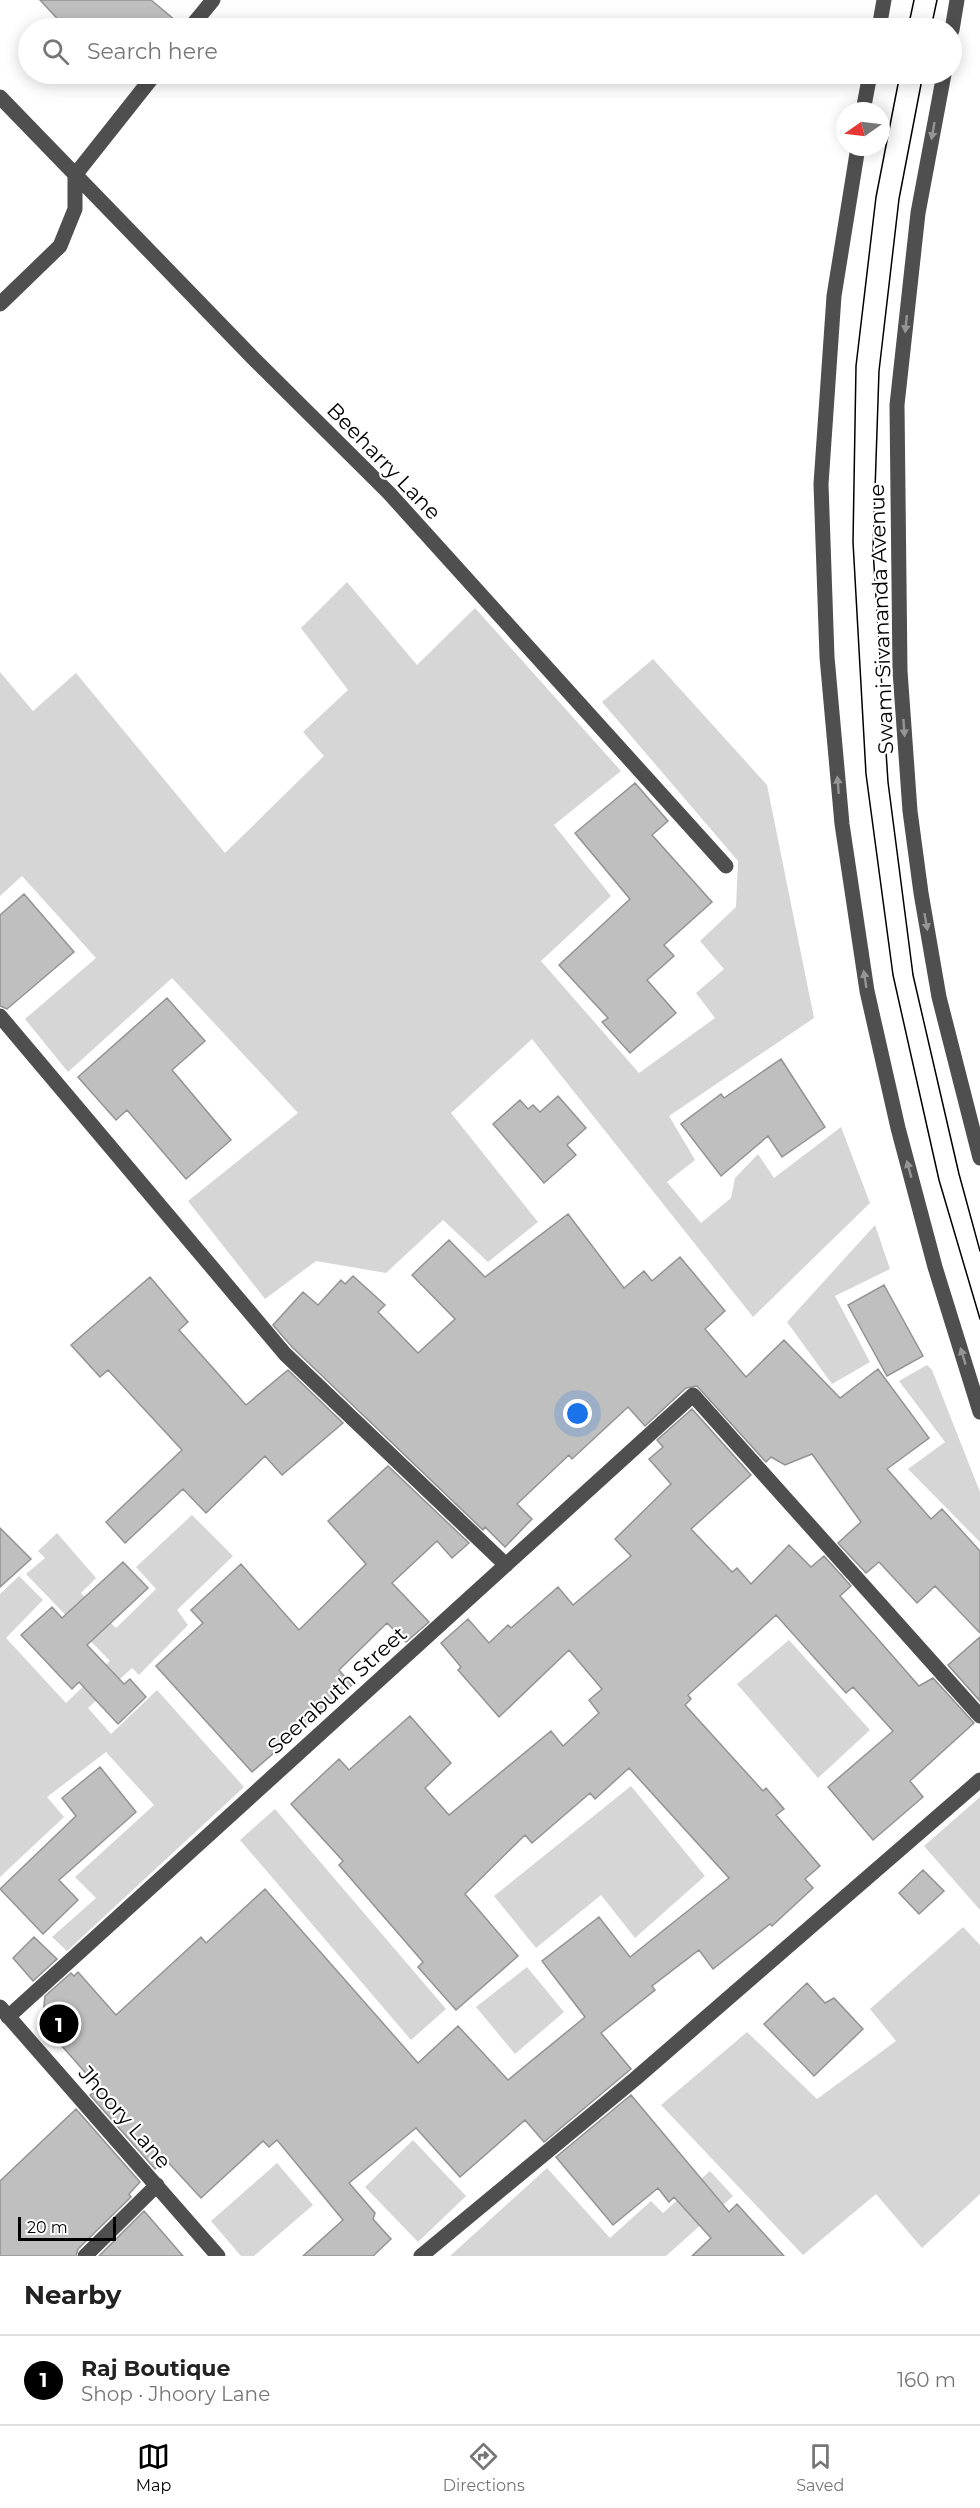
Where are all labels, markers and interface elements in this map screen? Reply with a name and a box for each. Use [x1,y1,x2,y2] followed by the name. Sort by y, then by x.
[18,18,962,84] search box
[39,35,72,68] icon: search
[87,38,218,65] text: Search here
[836,102,890,156] north arrow
[928,122,937,141] one-way arrow
[901,315,911,334] one-way arrow
[322,397,446,525] street label: Beeharry Lane
[864,483,898,755] street label: Swami Sivananda Avenue
[900,719,909,738] one-way arrow
[833,776,843,795] one-way arrow
[922,913,931,932] one-way arrow
[861,969,870,988] one-way arrow
[903,1159,913,1178] one-way arrow
[957,1347,967,1365] one-way arrow
[563,1399,592,1428] your location
[262,1621,412,1759] street label: Seerabuth Street
[40,2002,78,2046] pin: 1
[73,2060,176,2173] street label: Jhoory Lane
[18,2214,116,2242] scale bar
[27,2218,68,2237] text: 20 m
[24,2279,121,2311] text: Nearby
[81,2355,230,2382] text: Raj Boutique
[40,2368,47,2392] text: 1
[897,2368,956,2392] text: 160 m
[81,2382,270,2406] text: Shop · Jhoory Lane
[136,2440,171,2495] tab: Map
[443,2440,525,2495] tab: Directions
[796,2440,844,2495] tab: Saved

